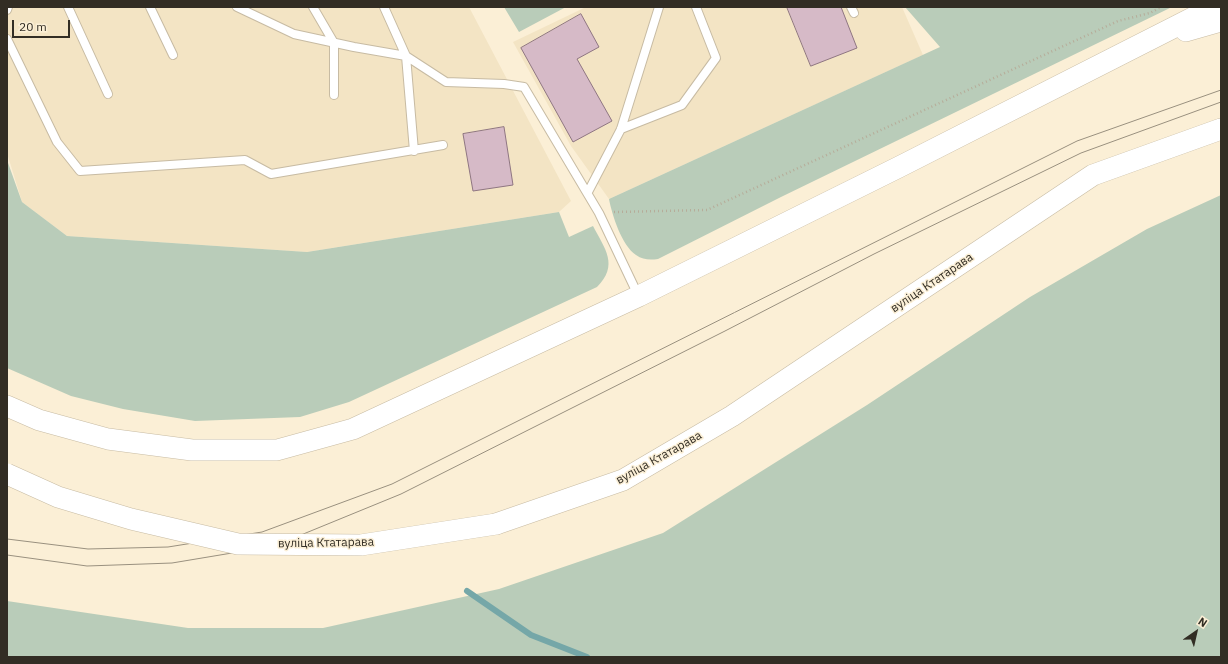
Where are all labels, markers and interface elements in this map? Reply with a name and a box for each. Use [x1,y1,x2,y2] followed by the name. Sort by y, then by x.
[14,12,72,38] scale bar
[19,19,47,34] text: 20 m
[888,250,976,316] street label: вуліца Ктатарава
[613,428,705,488] street label: вуліца Ктатарава
[278,535,374,551] street label: вуліца Ктатарава
[1176,612,1216,652] north arrow
[1195,614,1210,630] text: N

